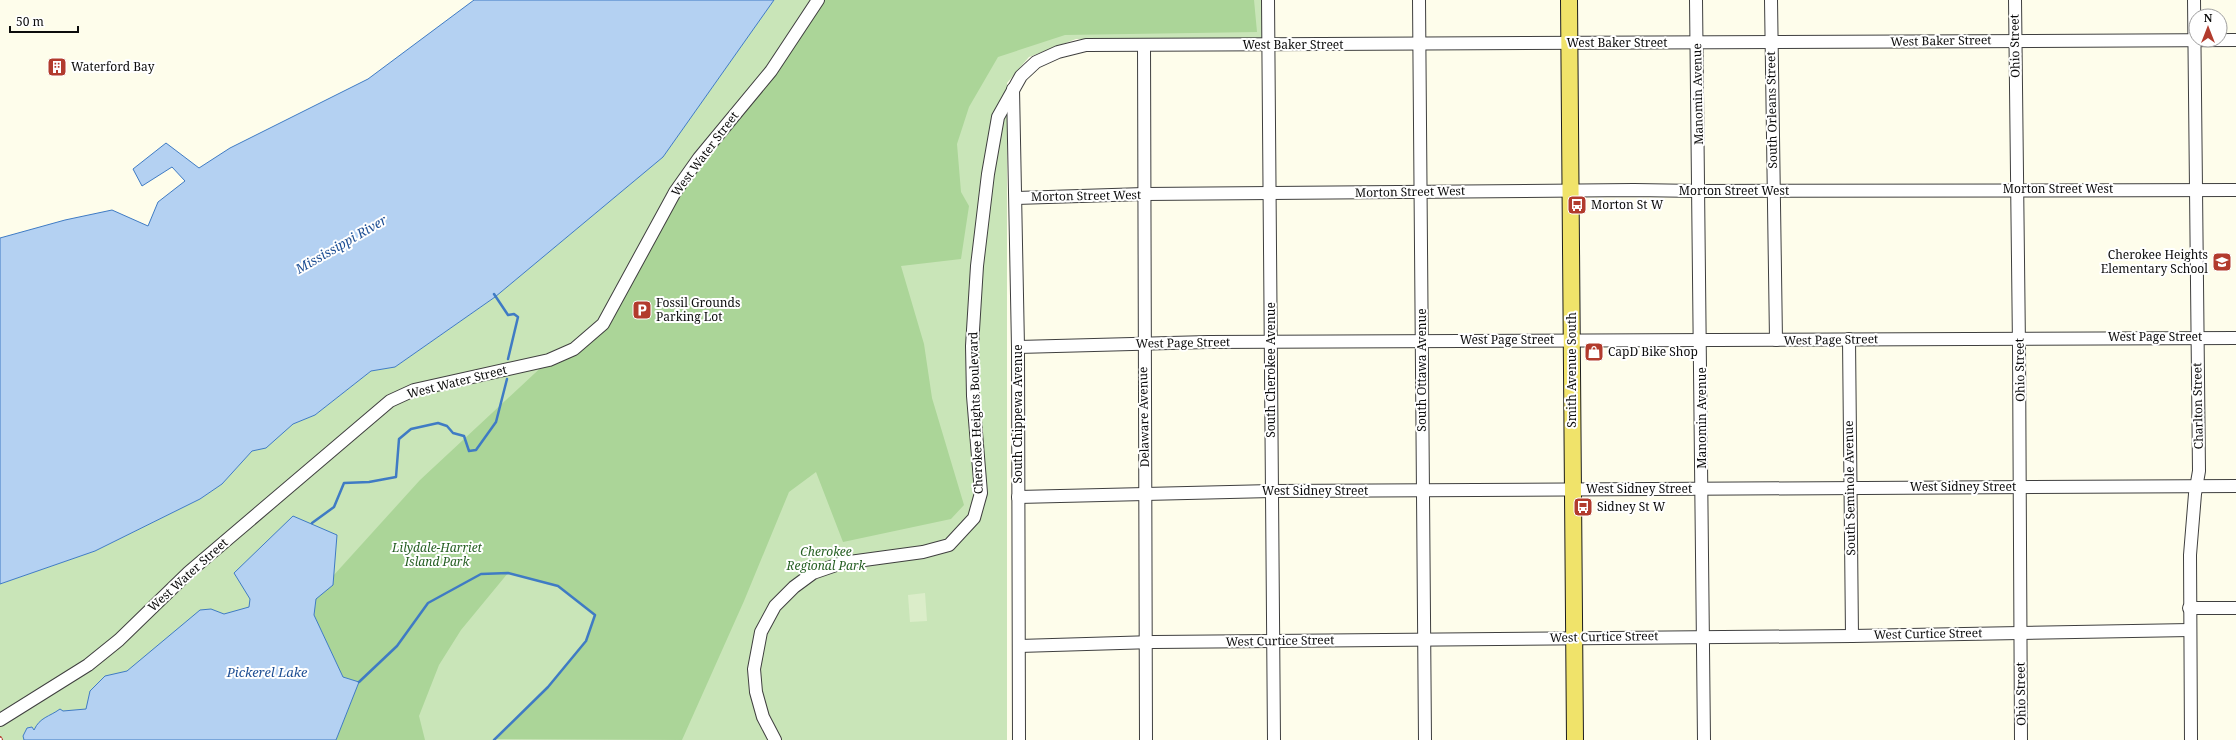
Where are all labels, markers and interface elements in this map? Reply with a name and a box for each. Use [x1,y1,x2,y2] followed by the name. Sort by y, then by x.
[10,8,78,34] scale bar
[2188,8,2228,48] north arrow
[2204,10,2213,25] text: N
[16,13,44,30] text: 50 m
[2005,14,2024,78] street label: Ohio Street
[1890,31,1992,50] street label: West Baker Street
[1566,34,1668,51] street label: West Baker Street
[1242,36,1344,53] street label: West Baker Street
[1688,43,1707,145] street label: Manomin Avenue
[1762,51,1781,169] street label: South Orleans Street
[46,56,68,78] building icon: Waterford Bay
[71,58,155,75] place label: Waterford Bay
[667,108,742,200] street label: West Water Street
[2003,180,2113,197] street label: Morton Street West
[1355,182,1465,201] street label: Morton Street West
[1679,182,1789,199] street label: Morton Street West
[1031,186,1141,205] street label: Morton Street West
[1566,194,1588,216] bus stop icon: Morton St W
[1591,196,1664,213] place label: Morton St W
[291,210,391,278] water label: Mississippi River
[2101,246,2208,277] place label: Cherokee Heights Elementary School
[2211,251,2233,273] school or university icon: Cherokee Heights Elementary School
[656,294,740,325] place label: Fossil Grounds Parking Lot
[631,299,653,321] parking icon: Fossil Grounds Parking Lot
[1262,302,1279,438] street label: South Cherokee Avenue
[1413,308,1430,432] street label: South Ottawa Avenue
[1563,312,1580,428] street label: Smith Avenue South
[2108,328,2202,345] street label: West Page Street
[1784,330,1878,349] street label: West Page Street
[964,331,987,495] street label: Cherokee Heights Boulevard
[1460,331,1554,348] street label: West Page Street
[1136,333,1230,352] street label: West Page Street
[2010,338,2029,402] street label: Ohio Street
[1583,341,1605,363] shop icon: CapD Bike Shop
[1608,343,1698,360] place label: CapD Bike Shop
[1009,344,1026,484] street label: South Chippewa Avenue
[405,361,509,402] street label: West Water Street
[2188,363,2207,449] street label: Charlton Street
[1134,366,1153,468] street label: Delaware Avenue
[1693,367,1710,469] street label: Manomin Avenue
[1840,420,1859,556] street label: South Seminole Avenue
[1910,478,2016,495] street label: West Sidney Street
[1586,480,1692,497] street label: West Sidney Street
[1262,482,1368,499] street label: West Sidney Street
[1572,496,1594,518] bus stop icon: Sidney St W
[1597,498,1666,515] place label: Sidney St W
[144,534,231,615] street label: West Water Street
[391,539,483,570] park label: Lilydale-Harriet Island Park
[786,543,867,574] park label: Cherokee Regional Park
[1874,624,1982,643] street label: West Curtice Street
[1550,627,1658,646] street label: West Curtice Street
[1226,631,1334,650] street label: West Curtice Street
[2011,662,2030,726] street label: Ohio Street
[226,663,308,681] water label: Pickerel Lake

